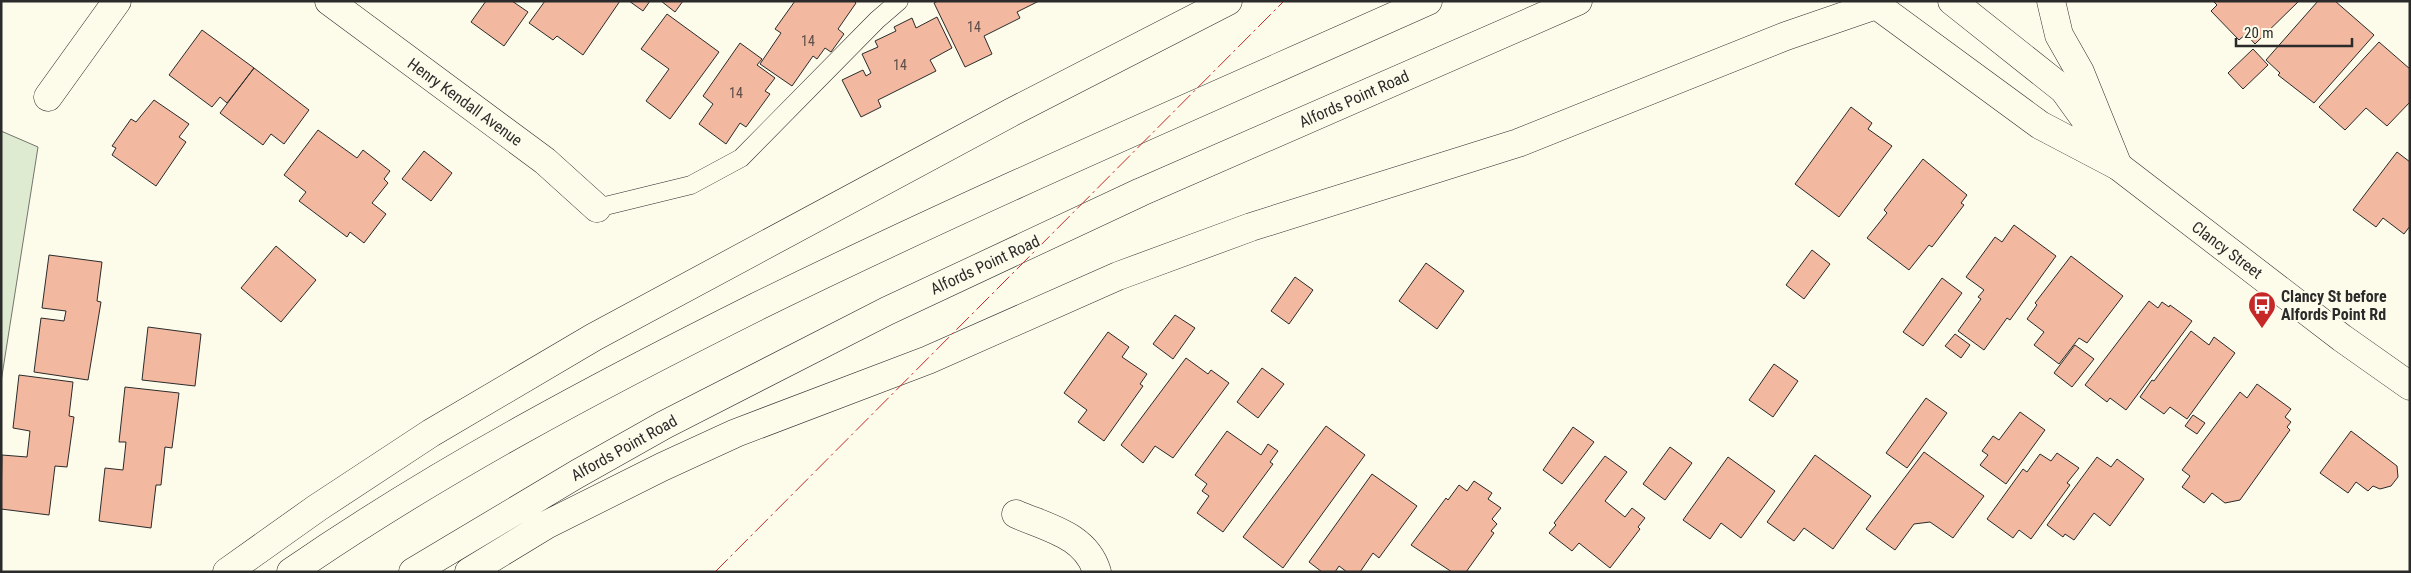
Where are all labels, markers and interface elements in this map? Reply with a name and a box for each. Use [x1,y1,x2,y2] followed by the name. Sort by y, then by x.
[2236,15,2352,47] scale bar
[967,19,981,35] house number: 14
[2244,24,2274,42] text: 20 m
[801,33,815,49] house number: 14
[404,54,526,150] street label: Henry Kendall Avenue
[893,57,907,73] house number: 14
[1296,66,1412,132] street label: Alfords Point Road
[729,85,743,101] house number: 14
[2188,217,2266,283] street label: Clancy Street
[927,231,1043,299] street label: Alfords Point Road
[2281,287,2387,324] place label: Clancy St before Alfords Point Rd
[2247,290,2277,329] bus stop icon: Clancy St before Alfords Point Rd
[568,411,680,485] street label: Alfords Point Road

